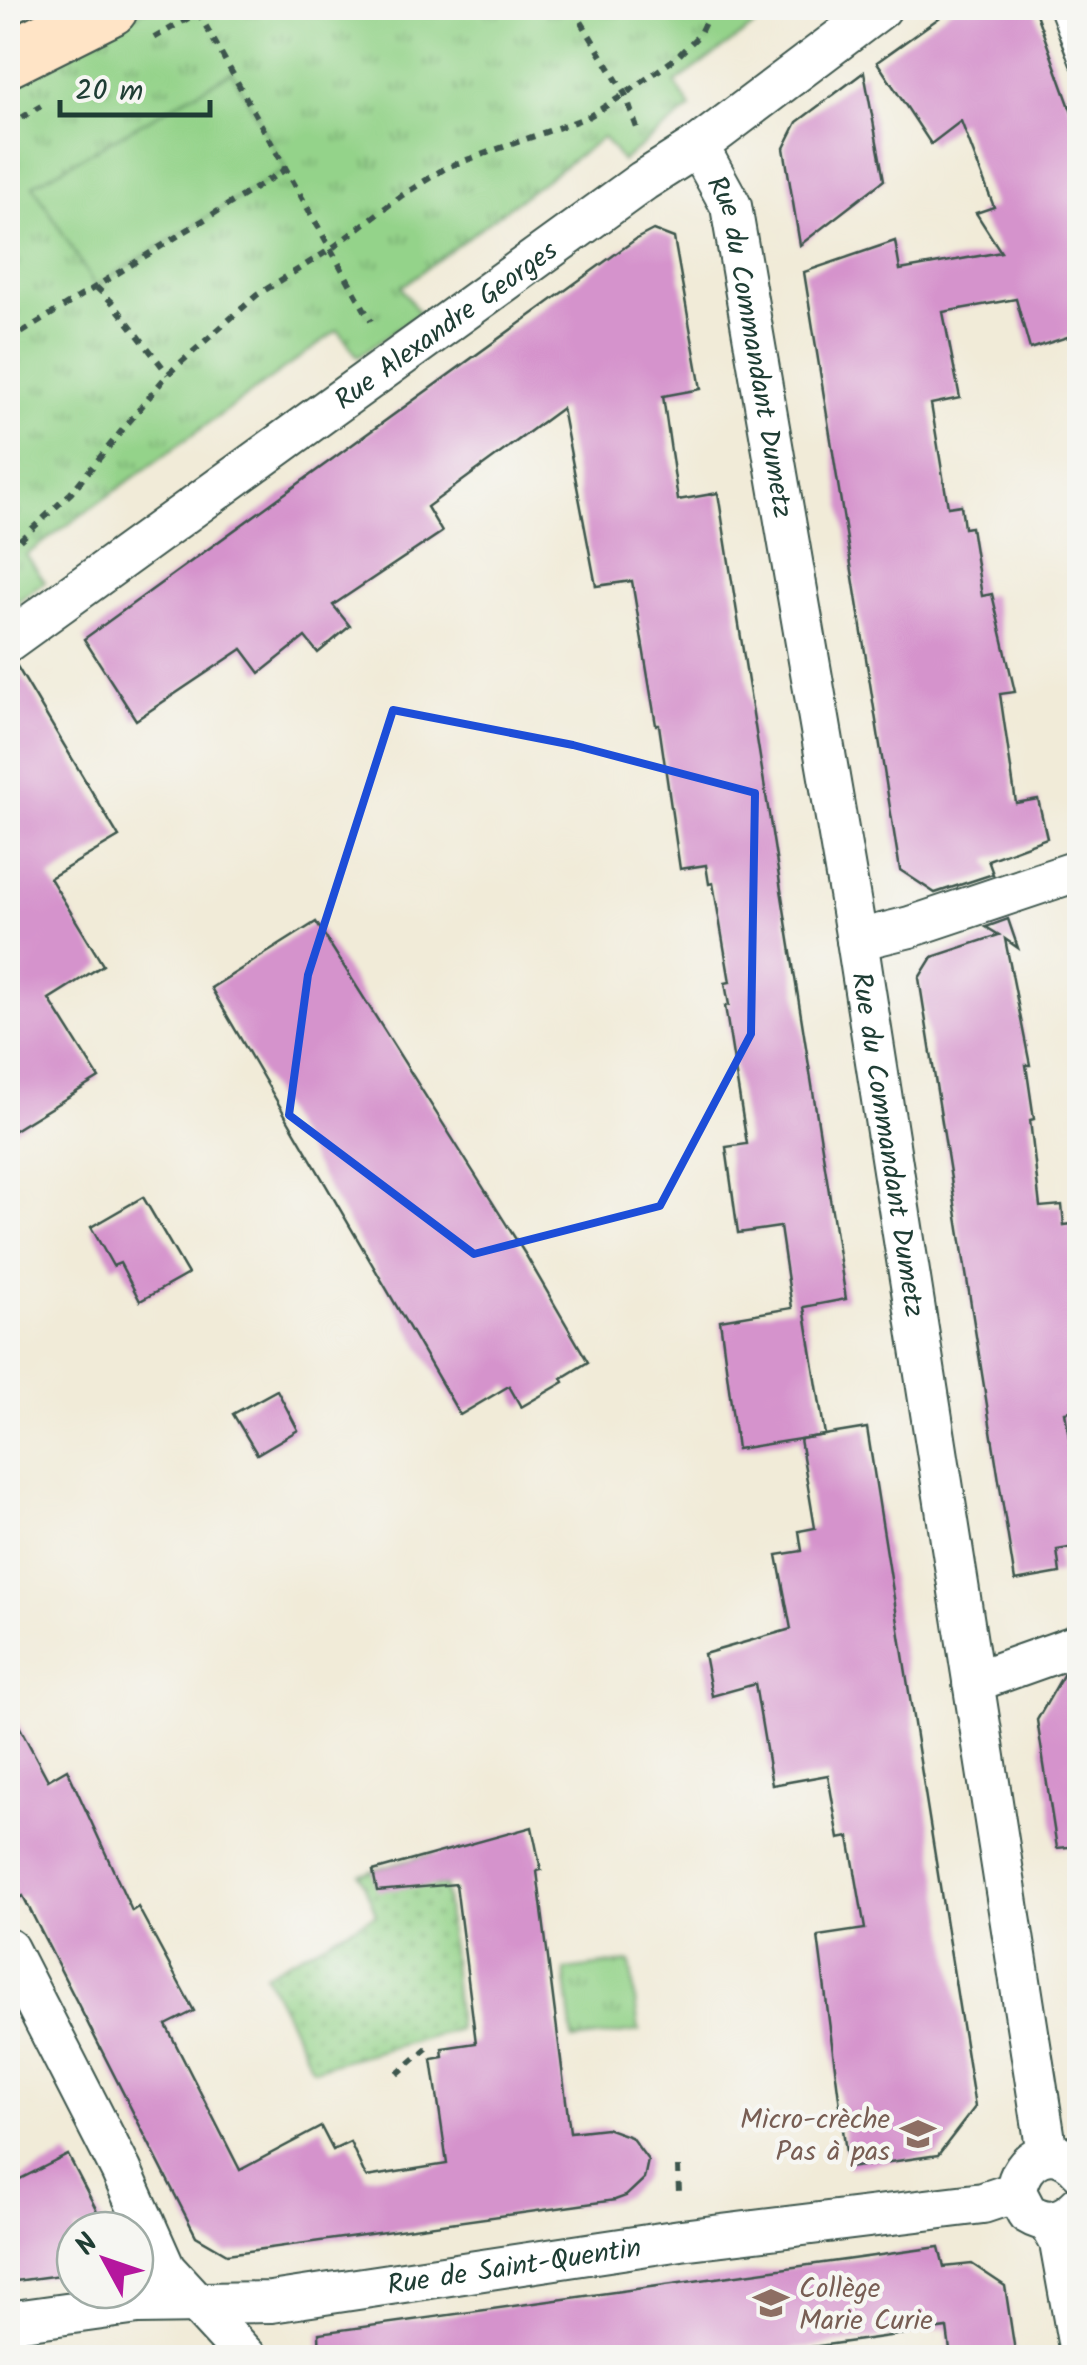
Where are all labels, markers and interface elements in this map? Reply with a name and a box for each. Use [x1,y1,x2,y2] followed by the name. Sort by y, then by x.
[60,55,210,117] scale bar
[75,68,143,116] text: 20 m
[693,168,804,521] street label: Rue du Commandant Dumetz
[326,230,568,423] street label: Rue Alexandre Georges
[837,969,936,1320] street label: Rue du Commandant Dumetz
[740,2098,890,2175] place label: Micro-crèche Pas à pas
[899,2115,937,2153] school or university icon: Micro-crèche Pas à pas
[55,2210,155,2310] north arrow
[65,2224,111,2267] text: N
[384,2226,644,2309] street label: Rue de Saint-Quentin
[799,2267,933,2344] place label: Collège Marie Curie
[752,2284,790,2322] school or university icon: Collège Marie Curie

